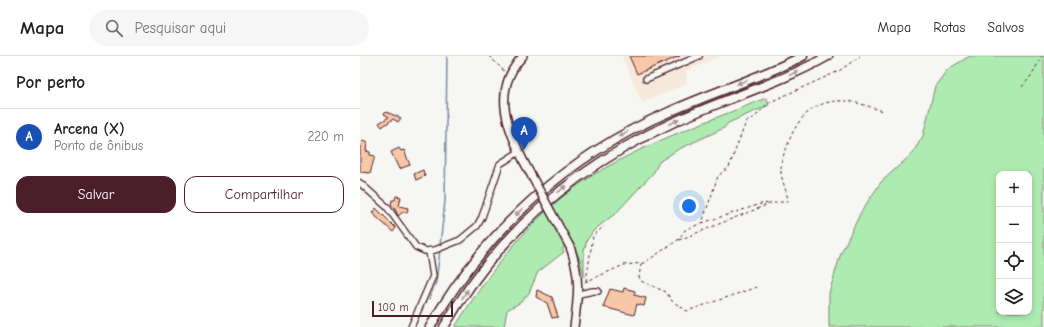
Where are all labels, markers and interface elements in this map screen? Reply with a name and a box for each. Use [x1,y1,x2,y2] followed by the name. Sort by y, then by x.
[89,10,369,46] search box
[20,17,65,39] text: Mapa
[103,17,125,39] icon: search
[135,19,226,37] text: Pesquisar aqui
[878,19,911,36] text: Mapa
[933,19,965,36] text: Rotas
[987,19,1024,36] text: Salvos
[788,70,800,76] one-way arrow
[16,73,85,92] text: Por perto
[735,80,747,86] one-way arrow
[511,117,537,150] pin: A
[668,119,679,125] one-way arrow
[54,120,125,138] text: Arcena (X)
[25,129,33,144] text: A
[307,129,344,144] text: 220 m
[617,131,629,138] one-way arrow
[54,138,143,153] text: Ponto de ônibus
[996,171,1032,315] map controls
[996,171,1032,207] button: +
[16,176,176,213] button: Salvar
[184,176,344,213] button: Compartilhar
[557,184,568,193] one-way arrow
[679,196,699,216] your location
[514,207,524,217] one-way arrow
[996,207,1032,243] button: −
[996,243,1032,279] button: locate
[996,279,1032,315] button: layers
[461,289,469,299] one-way arrow
[372,299,453,318] scale bar
[378,301,409,314] text: 100 m

